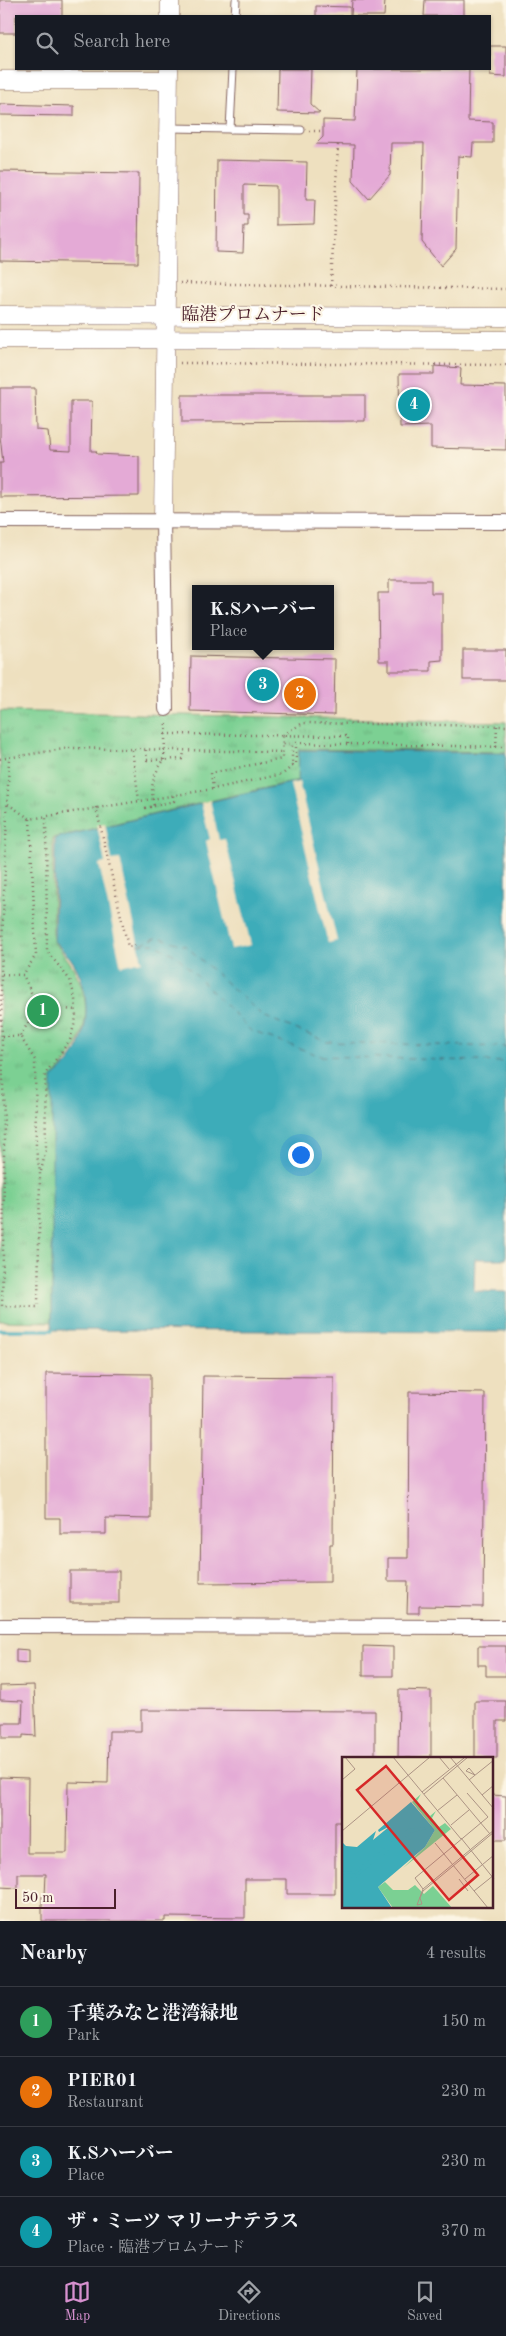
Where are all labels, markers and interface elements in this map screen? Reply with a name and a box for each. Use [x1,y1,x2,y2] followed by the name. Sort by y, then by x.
[15,15,491,70] search box
[33,29,61,57] icon: search
[73,33,170,52] text: Search here
[181,304,325,324] street label: 臨港プロムナード
[398,386,430,424] pin: 4
[192,585,334,650] popup
[210,601,316,620] text: K.Sハーバー
[210,624,247,640] text: Place
[247,666,279,704] pin: 3
[284,675,316,713] pin: 2
[27,992,59,1030] pin: 1
[288,1142,314,1168] your location
[342,1757,494,1908] inset map
[15,1886,116,1909] scale bar
[22,1891,53,1905] text: 50 m
[20,1943,88,1964] text: Nearby
[426,1946,486,1962] text: 4 results
[67,2005,238,2024] text: 千葉みなと港湾緑地
[31,2014,41,2030] text: 1
[441,2014,486,2030] text: 150 m
[67,2028,100,2044] text: Park
[67,2072,138,2091] text: PIER01
[31,2084,41,2100] text: 2
[441,2084,486,2100] text: 230 m
[67,2095,144,2111] text: Restaurant
[67,2145,174,2164] text: K.Sハーバー
[31,2154,41,2170] text: 3
[441,2154,486,2170] text: 230 m
[67,2168,104,2184] text: Place
[67,2213,299,2232] text: ザ・ミーツ マリーナテラス
[31,2224,41,2240] text: 4
[441,2224,486,2240] text: 370 m
[67,2240,246,2256] text: Place · 臨港プロムナード
[63,2278,91,2325] tab: Map
[218,2278,280,2325] tab: Directions
[407,2278,443,2325] tab: Saved

